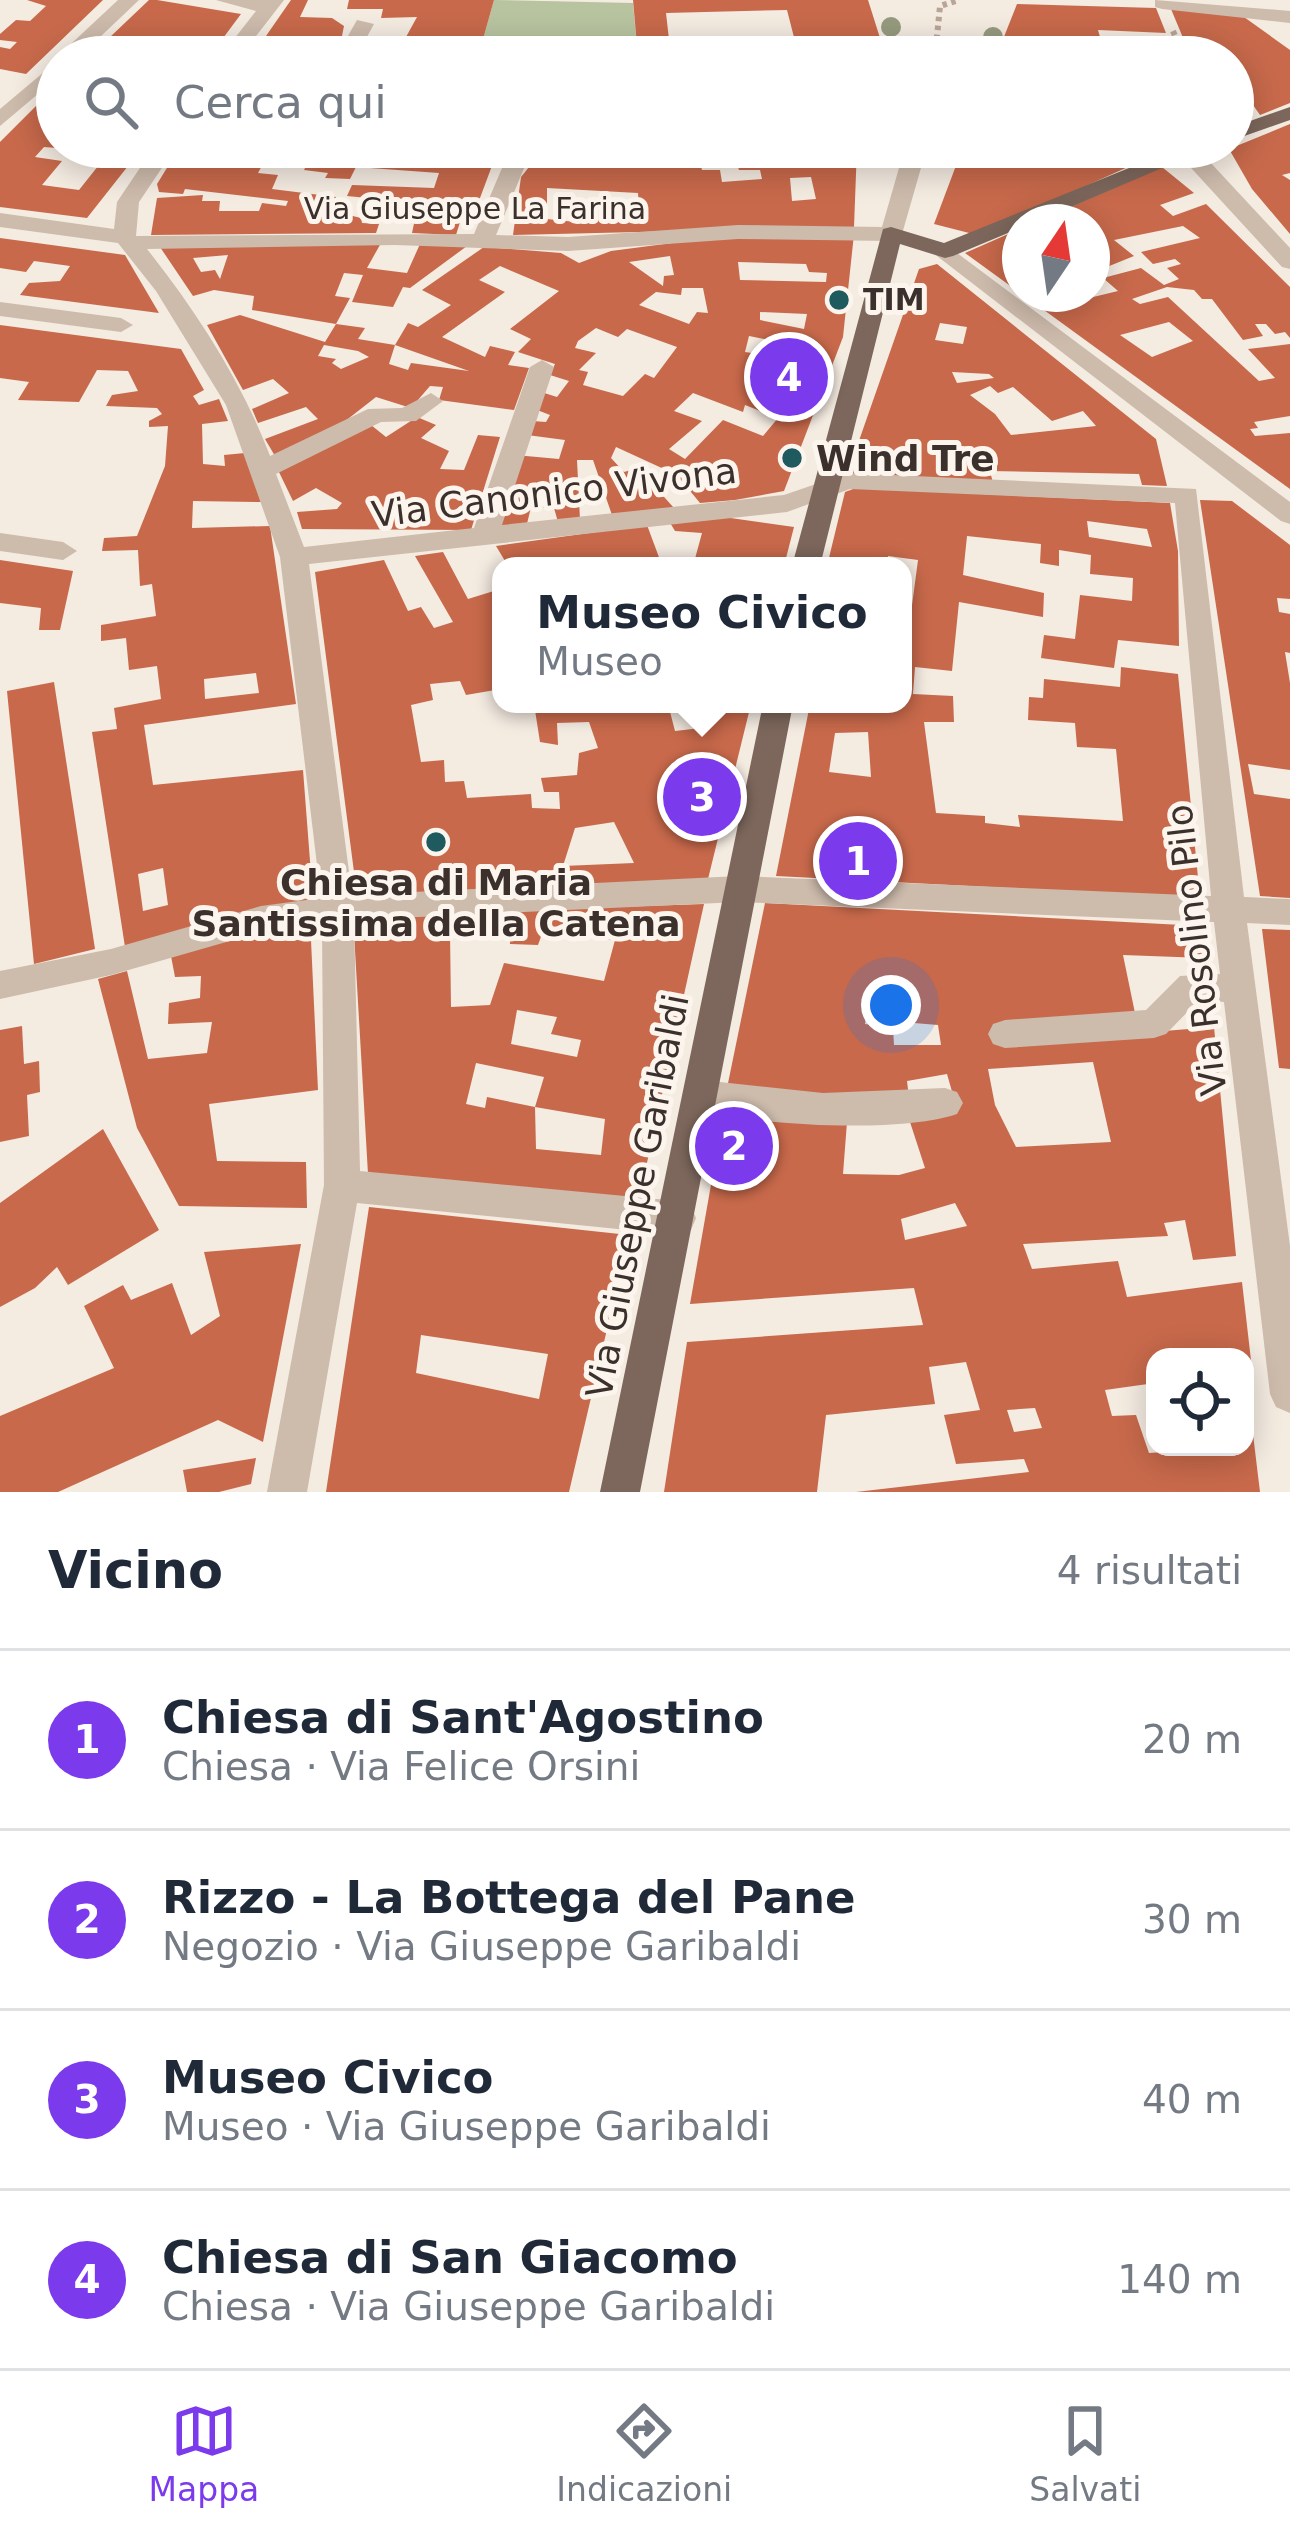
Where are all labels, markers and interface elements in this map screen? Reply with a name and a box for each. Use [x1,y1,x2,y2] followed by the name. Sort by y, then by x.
[36,36,1254,168] search box
[78,69,144,135] icon: search
[174,76,387,129] text: Cerca qui
[304,191,646,226] street label: Via Giuseppe La Farina
[1002,204,1110,312] north arrow
[863,282,924,317] place label: TIM
[826,287,852,313] marker: TIM
[750,332,828,422] pin: 4
[816,438,995,479] place label: Wind Tre
[779,445,805,471] marker: Wind Tre
[369,450,739,535] street label: Via Canonico Vivona
[492,557,912,713] popup
[536,586,868,639] text: Museo Civico
[536,639,663,684] text: Museo
[663,752,741,842] pin: 3
[1158,802,1235,1098] street label: Via Rosolino Pilo
[819,816,897,906] pin: 1
[423,829,449,855] marker: Chiesa di Maria Santissima della Catena
[192,862,680,944] place label: Chiesa di Maria Santissima della Catena
[861,975,921,1035] your location
[578,991,697,1402] street label: Via Giuseppe Garibaldi
[695,1101,773,1191] pin: 2
[1146,1348,1254,1456] map controls
[1146,1348,1254,1456] button: locate
[48,1541,223,1600] text: Vicino
[1057,1548,1242,1593] text: 4 risultati
[162,1691,764,1744] text: Chiesa di Sant'Agostino
[73,1717,101,1762] text: 1
[1142,1717,1242,1762] text: 20 m
[162,1744,640,1789] text: Chiesa · Via Felice Orsini
[162,1871,856,1924] text: Rizzo - La Bottega del Pane
[73,1897,101,1942] text: 2
[1142,1897,1242,1942] text: 30 m
[162,1924,801,1969] text: Negozio · Via Giuseppe Garibaldi
[162,2051,494,2104] text: Museo Civico
[73,2077,101,2122] text: 3
[1142,2077,1242,2122] text: 40 m
[162,2104,771,2149] text: Museo · Via Giuseppe Garibaldi
[162,2231,738,2284] text: Chiesa di San Giacomo
[73,2257,101,2302] text: 4
[1117,2257,1242,2302] text: 140 m
[162,2284,775,2329] text: Chiesa · Via Giuseppe Garibaldi
[149,2398,259,2509] tab: Mappa
[556,2398,732,2509] tab: Indicazioni
[1029,2398,1141,2509] tab: Salvati

